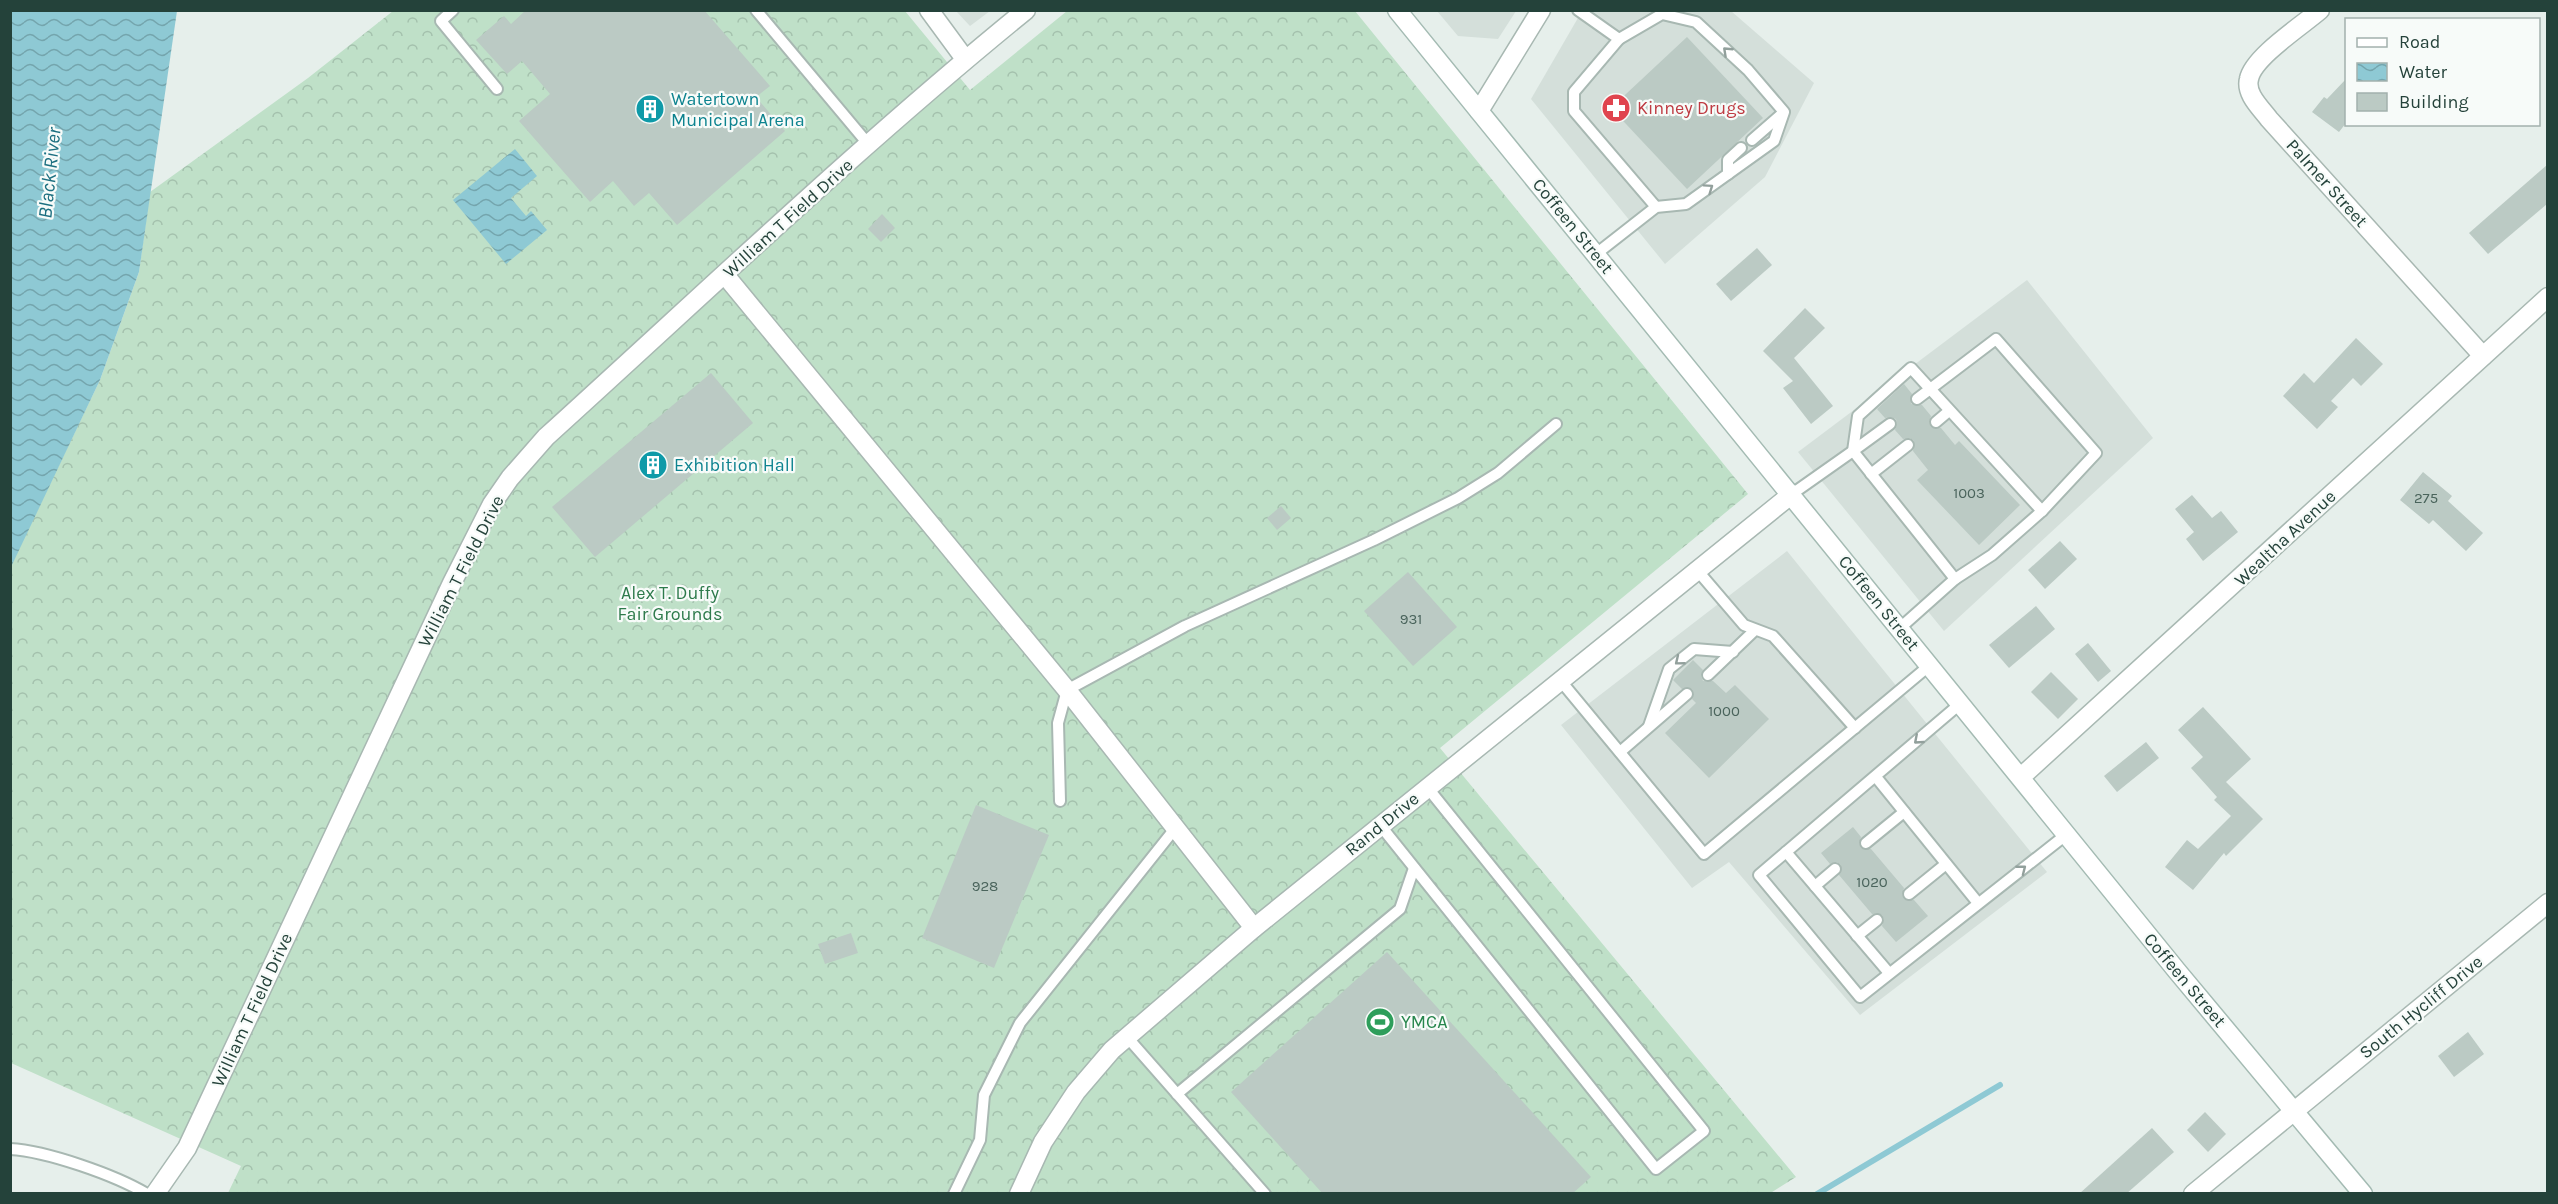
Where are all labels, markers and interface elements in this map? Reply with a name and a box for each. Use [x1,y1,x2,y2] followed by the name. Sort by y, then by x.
[2345,18,2540,126] legend
[2399,31,2440,53] text: Road
[1723,47,1734,58] one-way arrow
[2399,61,2447,83] text: Water
[671,88,805,131] place label: Watertown Municipal Arena
[2399,91,2469,113] text: Building
[1600,92,1632,124] pharmacy icon: Kinney Drugs
[634,93,666,125] building icon: Watertown Municipal Arena
[1637,97,1746,119] place label: Kinney Drugs
[33,125,66,220] water label: Black River
[2282,134,2373,232] street label: Palmer Street
[718,154,858,282] street label: William T Field Drive
[1528,174,1618,278] street label: Coffeen Street
[1702,184,1713,195] one-way arrow
[637,449,669,481] building icon: Exhibition Hall
[674,454,795,476] place label: Exhibition Hall
[1953,484,1985,502] house number: 1003
[2230,485,2340,591] street label: Wealtha Avenue
[2414,489,2438,507] house number: 275
[413,491,509,651] street label: William T Field Drive
[1834,551,1924,655] street label: Coffeen Street
[618,582,722,625] park label: Alex T. Duffy Fair Grounds
[1400,610,1422,628] house number: 931
[1675,654,1686,665] one-way arrow
[1708,702,1740,720] house number: 1000
[1914,733,1925,744] one-way arrow
[1341,788,1423,860] street label: Rand Drive
[2016,865,2027,876] one-way arrow
[1856,873,1888,891] house number: 1020
[972,877,998,895] house number: 928
[2139,928,2231,1032] street label: Coffeen Street
[207,930,297,1090] street label: William T Field Drive
[2355,951,2487,1063] street label: South Hycliff Drive
[1364,1006,1396,1038] sports icon: YMCA
[1401,1011,1448,1033] place label: YMCA

